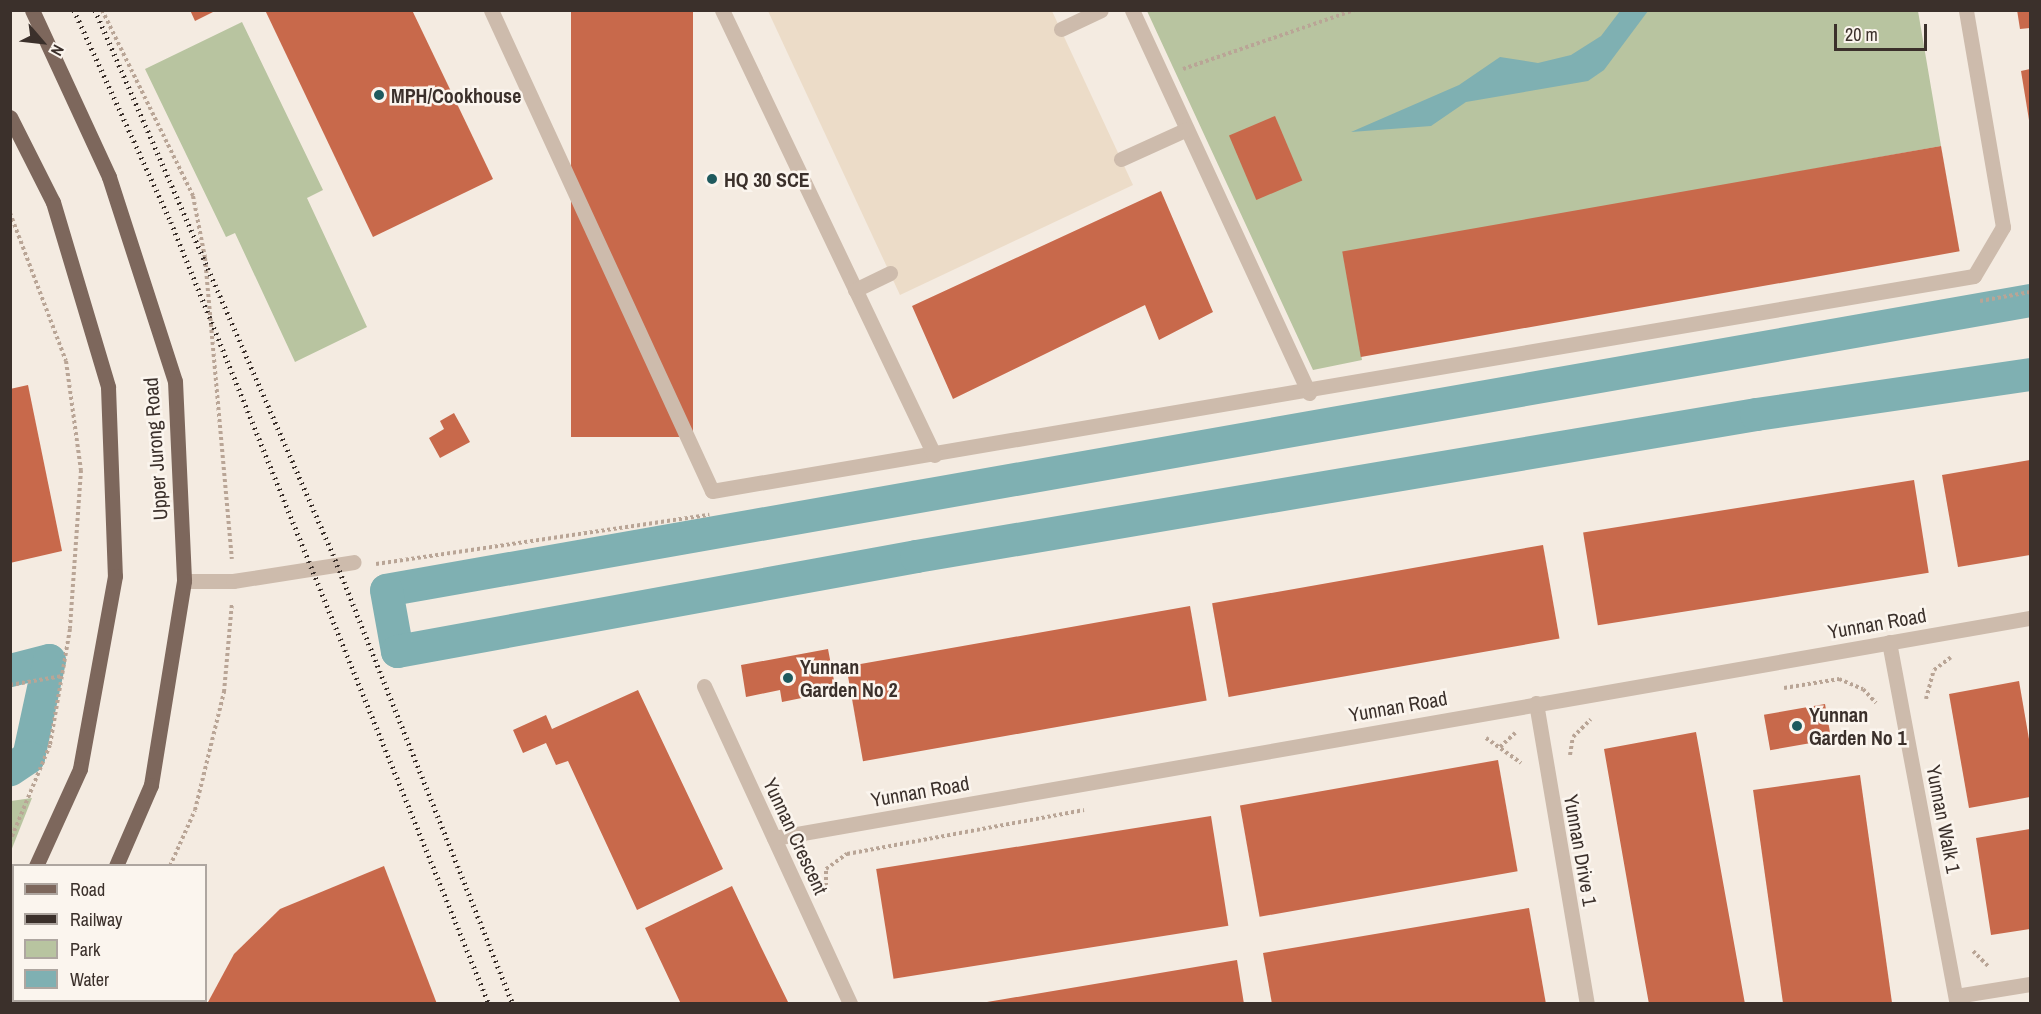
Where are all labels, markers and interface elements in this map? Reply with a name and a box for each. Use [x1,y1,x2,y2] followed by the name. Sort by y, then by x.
[12,12,72,72] north arrow
[1837,12,1930,50] scale bar
[1845,22,1878,47] text: 20 m
[46,41,70,60] text: N
[391,83,521,107] place label: MPH/Cookhouse
[372,88,386,102] marker: MPH/Cookhouse
[724,167,810,191] place label: HQ 30 SCE
[705,172,719,186] marker: HQ 30 SCE
[138,377,172,521] street label: Upper Jurong Road
[1826,603,1928,643] street label: Yunnan Road
[800,654,898,701] place label: Yunnan Garden No 2
[781,671,795,685] marker: Yunnan Garden No 2
[1347,686,1449,726] street label: Yunnan Road
[1809,702,1907,749] place label: Yunnan Garden No 1
[1790,719,1804,733] marker: Yunnan Garden No 1
[1922,763,1966,875] street label: Yunnan Walk 1
[869,771,971,811] street label: Yunnan Road
[759,774,833,898] street label: Yunnan Crescent
[1559,792,1603,908] street label: Yunnan Drive 1
[12,864,207,1002] legend
[70,877,105,902] text: Road
[70,907,123,932] text: Railway
[70,937,100,962] text: Park
[70,967,109,992] text: Water

